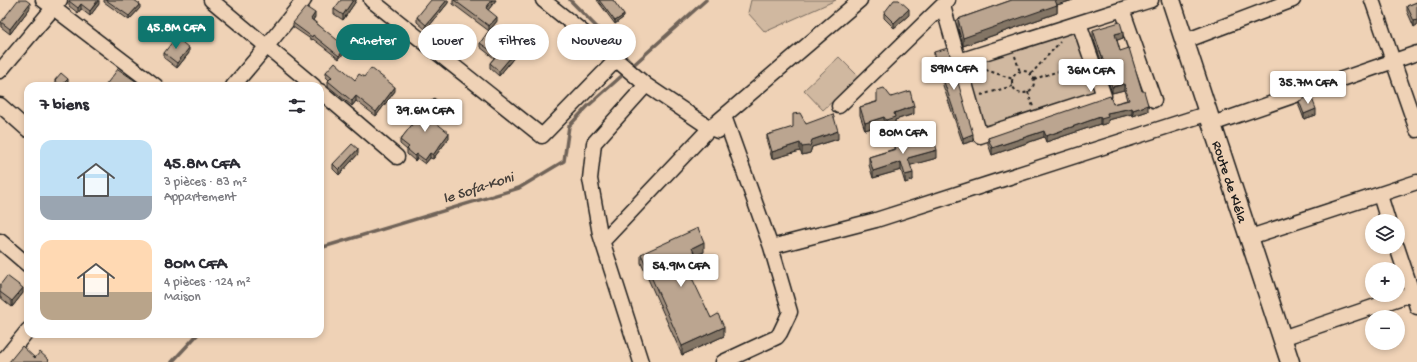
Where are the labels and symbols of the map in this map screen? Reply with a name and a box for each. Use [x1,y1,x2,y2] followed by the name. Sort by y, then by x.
[130,16,222,50] pin: 45.8M CFA
[917,57,991,91] pin: 59M CFA
[1054,59,1128,93] pin: 36M CFA
[1262,71,1354,105] pin: 35.7M CFA
[379,99,471,133] pin: 39.6M CFA
[866,121,940,155] pin: 80M CFA
[1207,139,1250,226] street label: Route de Kléla
[441,168,518,209] water label: le Sofa-Koni
[635,254,727,288] pin: 54.9M CFA

